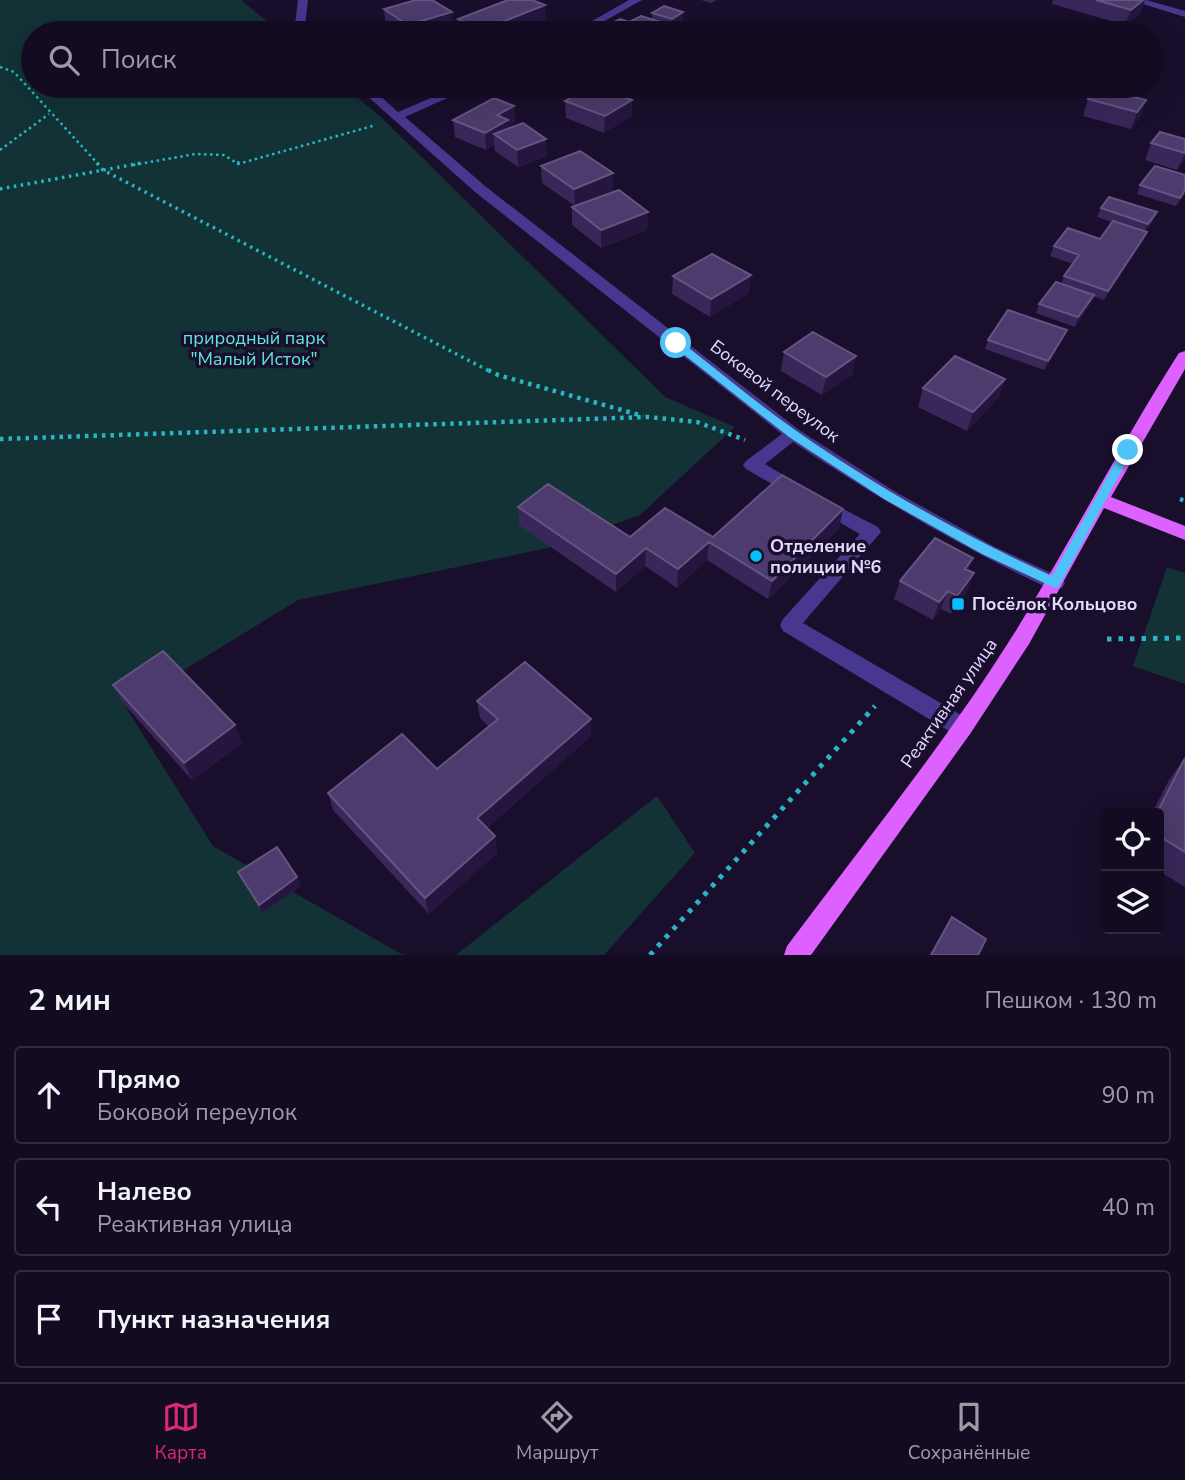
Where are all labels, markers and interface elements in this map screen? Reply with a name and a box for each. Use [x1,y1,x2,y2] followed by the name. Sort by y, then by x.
[21,21,1164,98] search box
[45,41,83,79] icon: search
[101,42,177,77] text: Поиск
[183,326,326,371] park label: природный парк "Малый Исток"
[660,327,691,358] route start
[705,334,845,448] street label: Боковой переулок
[1112,434,1143,465] route end
[770,534,882,579] place label: Отделение полиции №6
[748,548,764,564] marker: Отделение полиции №6
[972,592,1137,616] place label: Посёлок Кольцово
[950,596,966,612] marker: Посёлок Кольцово
[895,633,1003,773] street label: Реактивная улица
[1101,808,1164,934] map controls
[1101,808,1164,871] button: locate
[1101,871,1164,934] button: layers
[28,980,111,1021] text: 2 мин
[984,985,1157,1016] text: Пешком · 130 m
[97,1062,181,1097] text: Прямо
[30,1076,68,1114] icon: ahead
[1102,1080,1155,1111] text: 90 m
[97,1097,297,1128] text: Боковой переулок
[97,1174,192,1209] text: Налево
[30,1188,68,1226] icon: left
[1102,1192,1155,1223] text: 40 m
[97,1209,293,1240] text: Реактивная улица
[30,1300,68,1338] icon: arrive
[97,1302,330,1337] text: Пункт назначения
[155,1398,207,1466] tab: Карта
[516,1398,599,1466] tab: Маршрут
[908,1398,1030,1466] tab: Сохранённые

